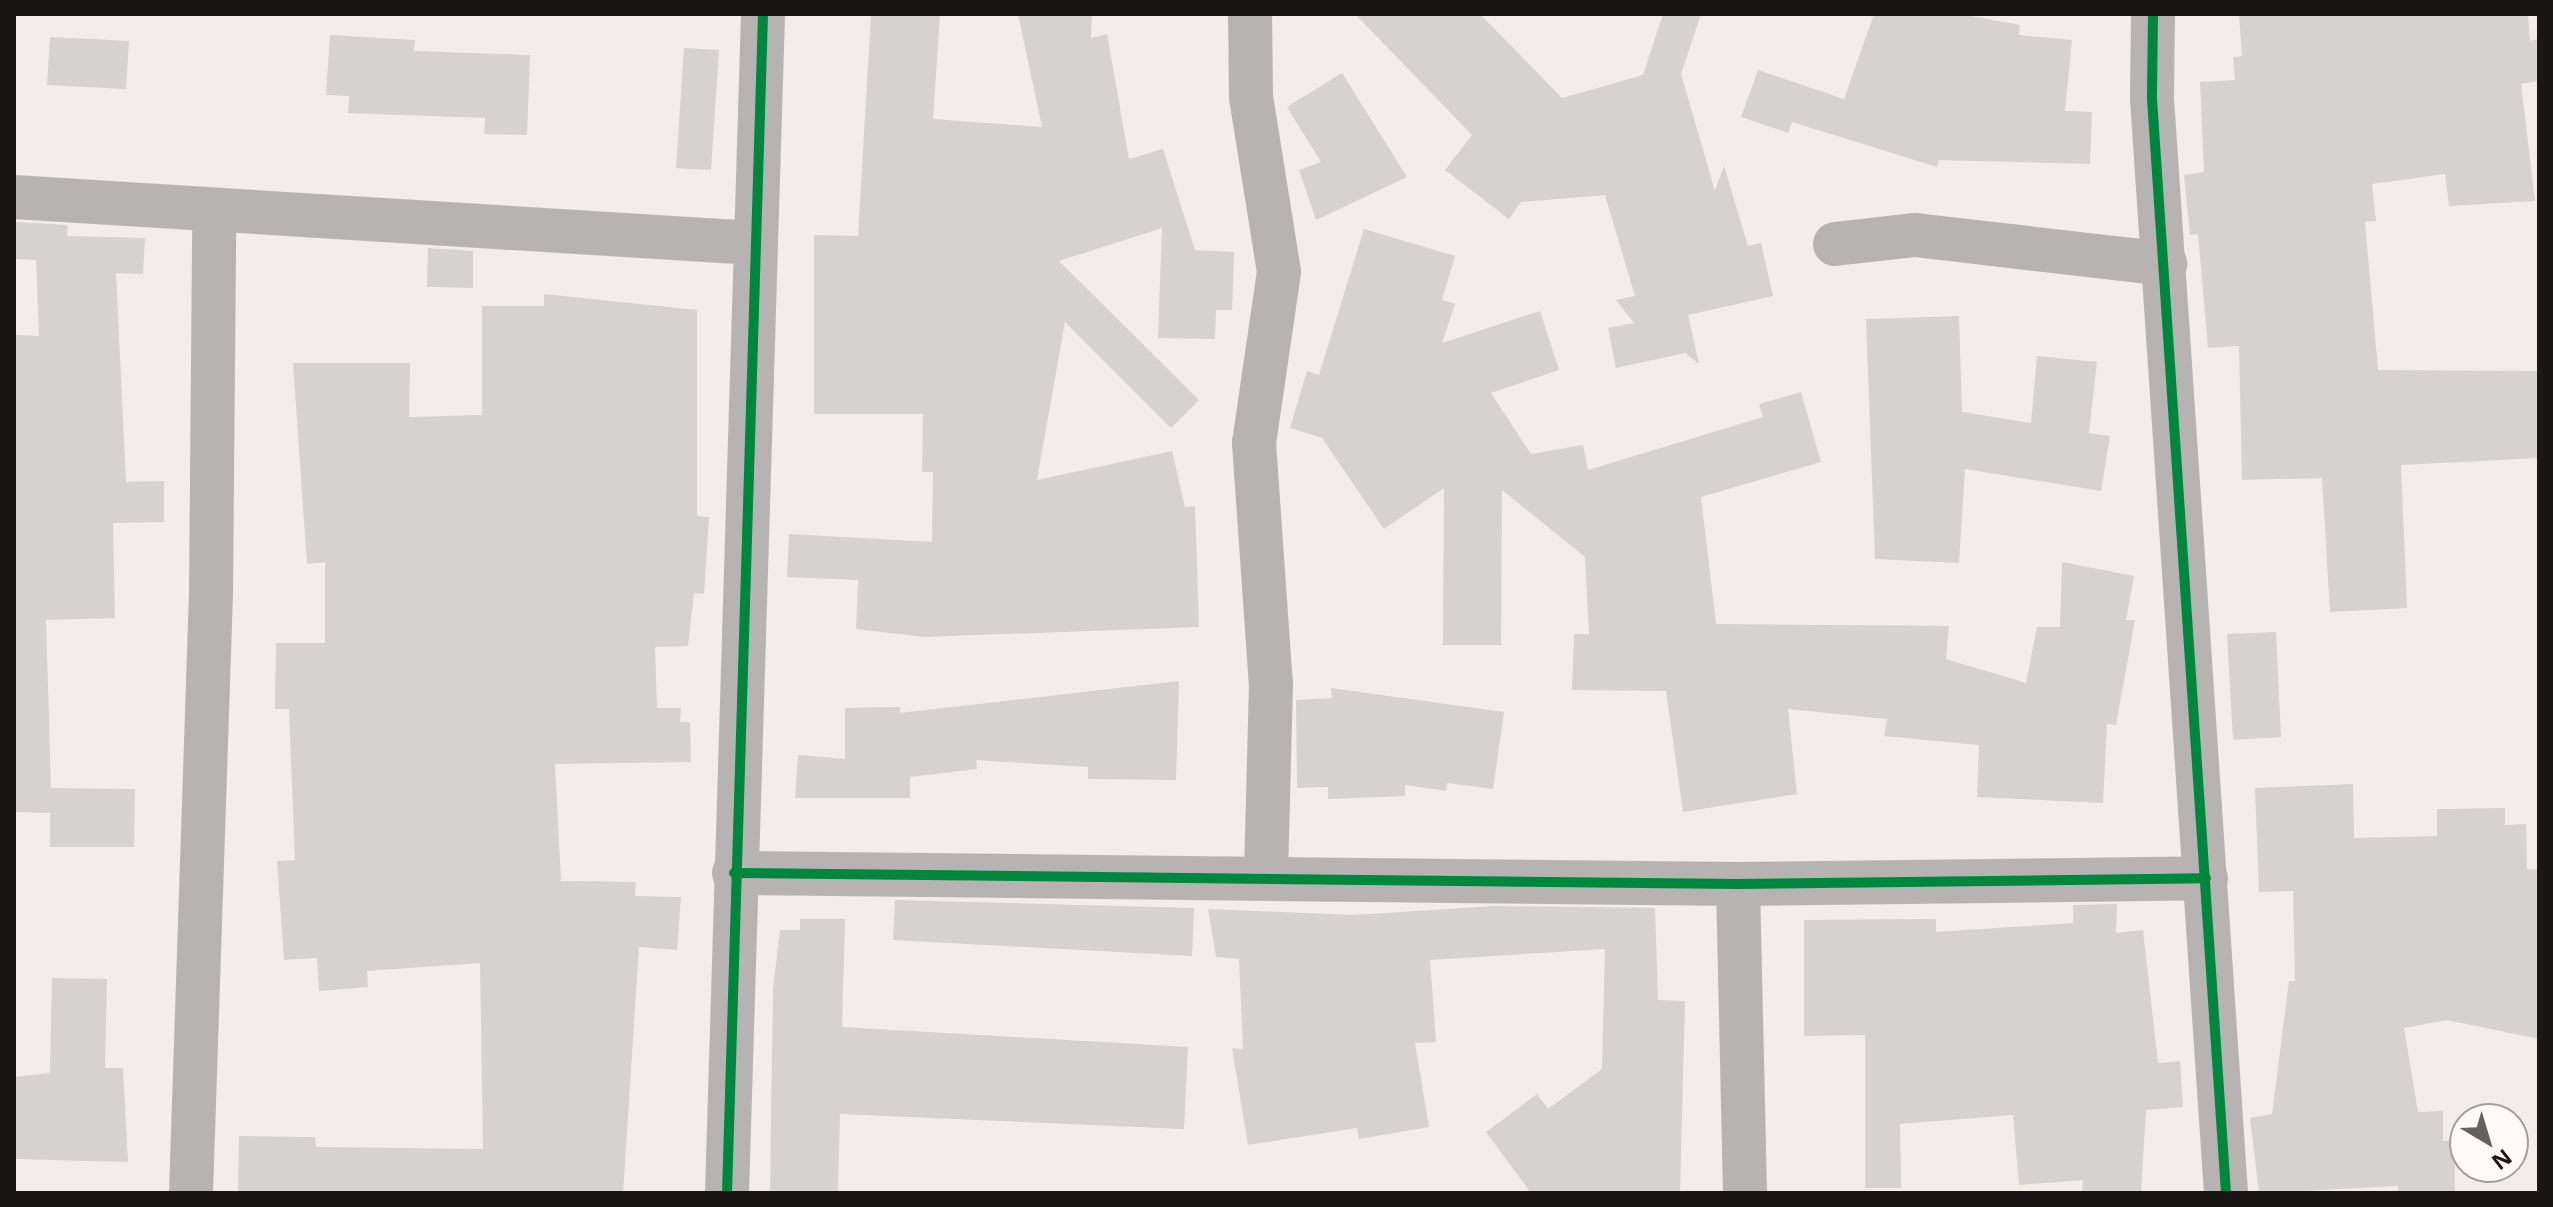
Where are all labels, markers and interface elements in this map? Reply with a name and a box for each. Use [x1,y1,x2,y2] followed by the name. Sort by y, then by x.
[2449,1103,2529,1183] north arrow
[2486,1143,2519,1178] text: N

